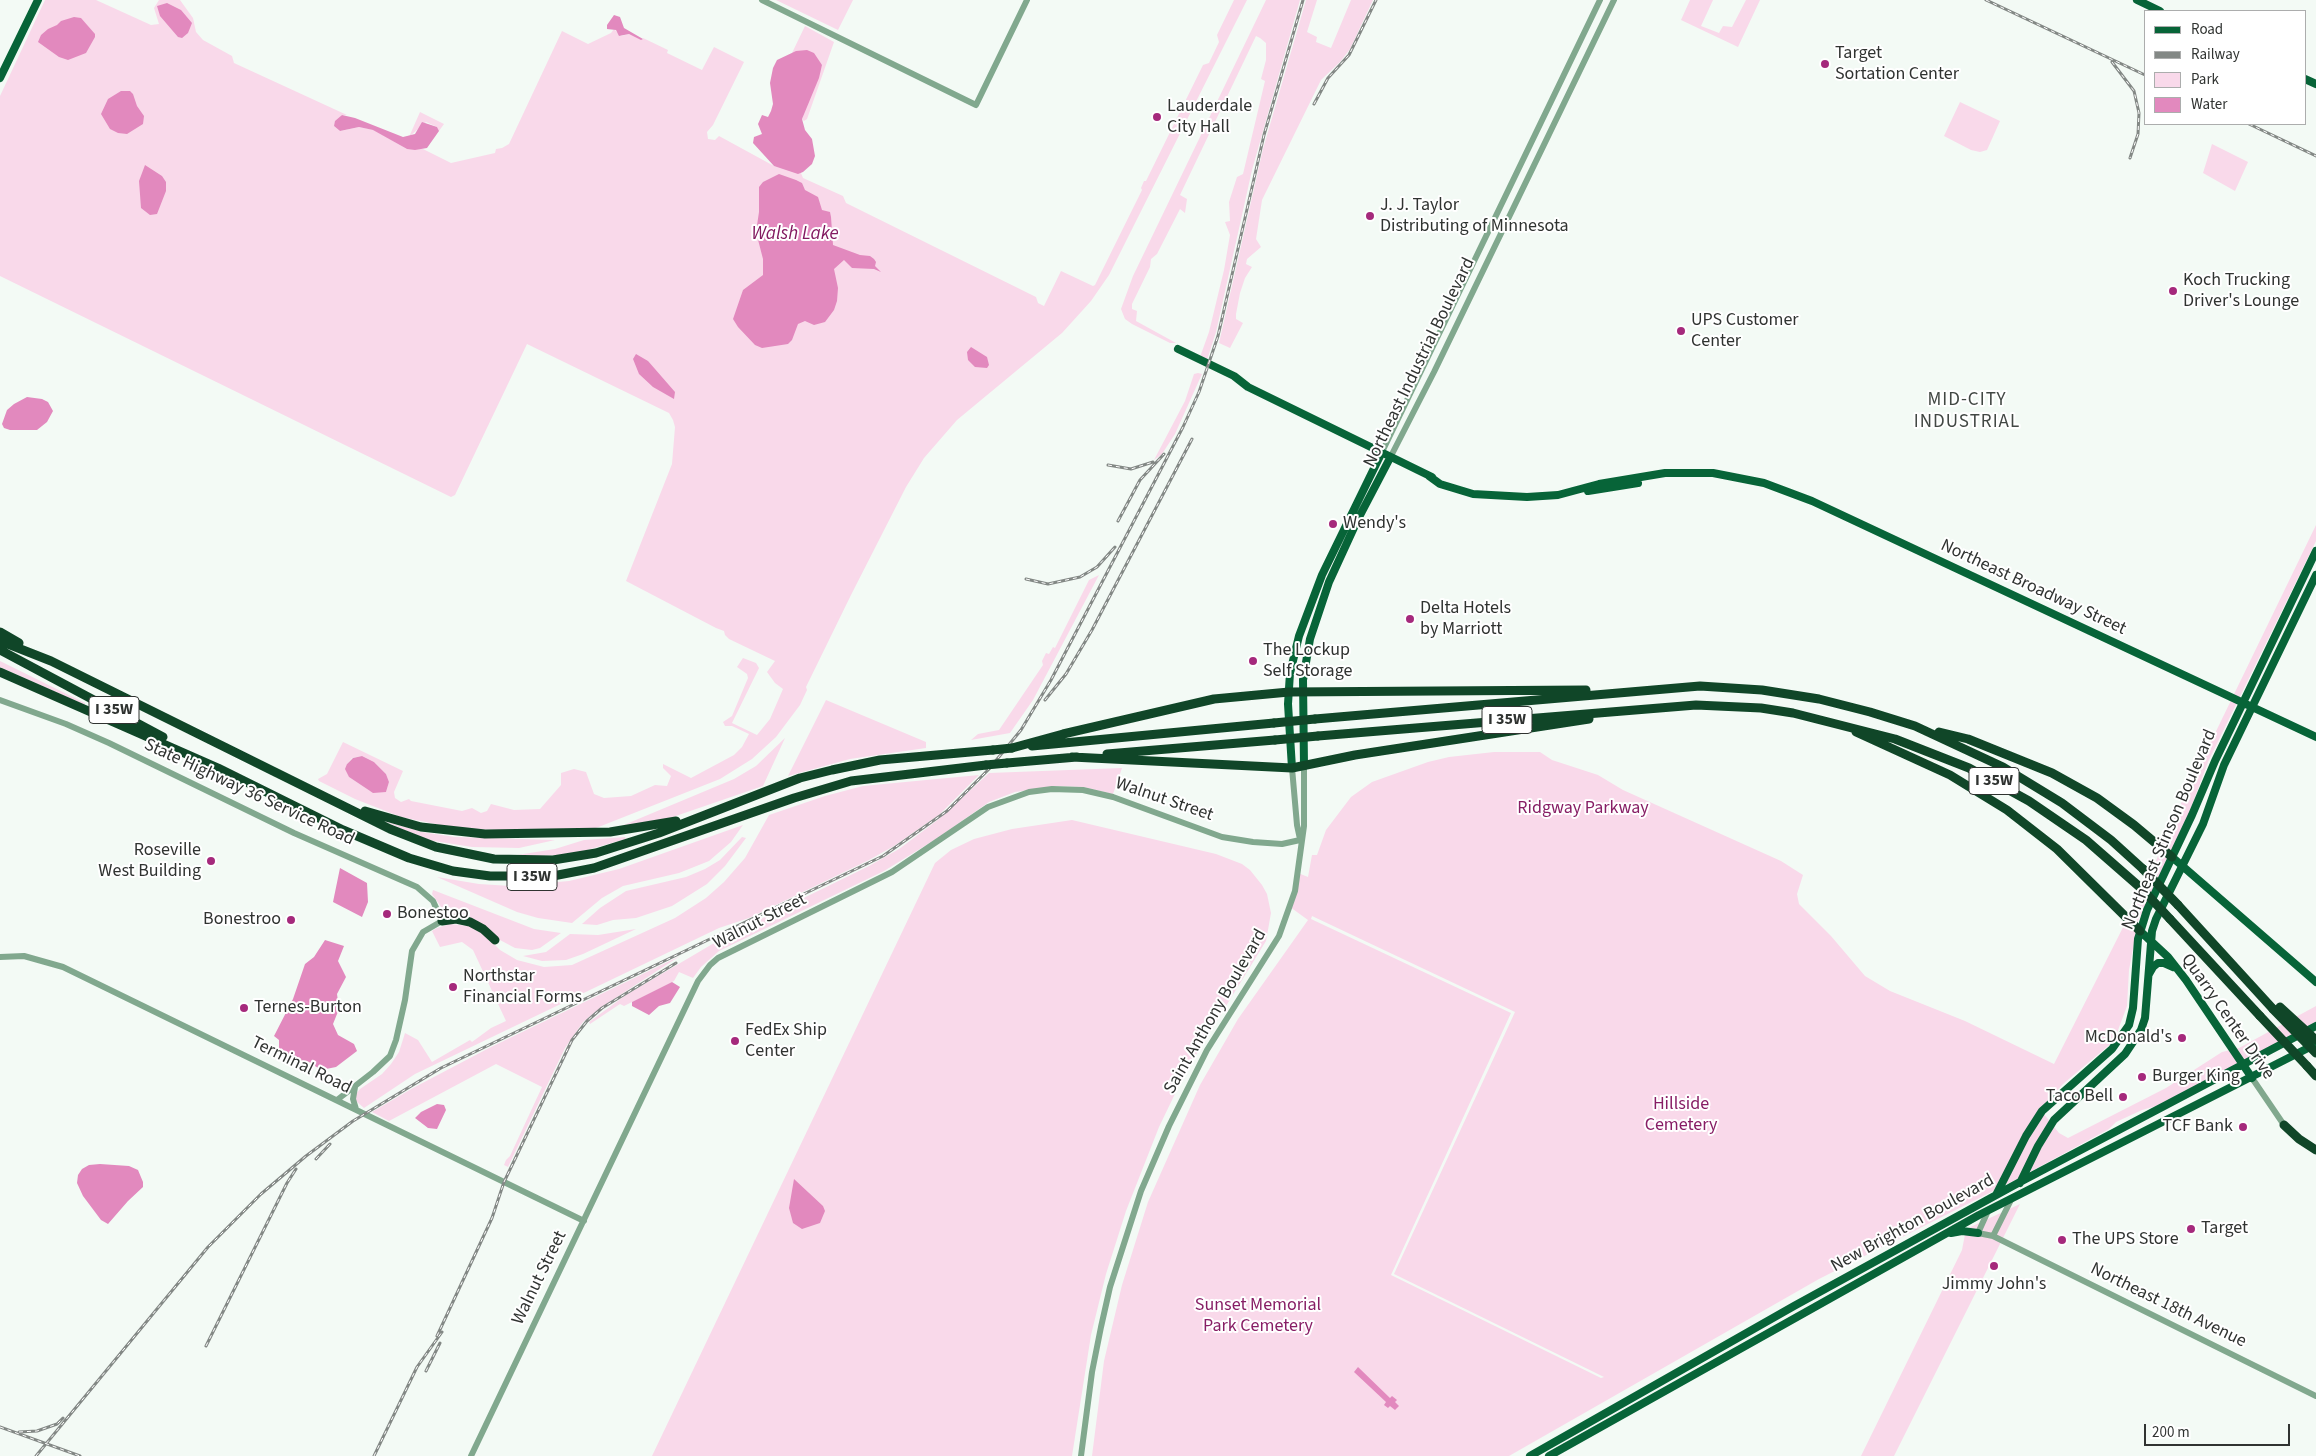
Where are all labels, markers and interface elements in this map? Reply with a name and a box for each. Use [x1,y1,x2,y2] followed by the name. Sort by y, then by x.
[2144,10,2306,125] legend
[2191,19,2223,40] text: Road
[1835,43,1959,86] place label: Target Sortation Center
[2191,44,2240,65] text: Railway
[1819,58,1831,70] marker: Target Sortation Center
[2191,69,2219,90] text: Park
[2191,94,2227,115] text: Water
[1167,96,1252,138] place label: Lauderdale City Hall
[1151,111,1163,123] marker: Lauderdale City Hall
[1380,195,1569,238] place label: J. J. Taylor Distributing of Minnesota
[1364,210,1376,222] marker: J. J. Taylor Distributing of Minnesota
[751,224,839,246] water label: Walsh Lake
[1360,255,1480,471] street label: Northeast Industrial Boulevard
[2183,270,2299,312] place label: Koch Trucking Driver's Lounge
[2167,285,2179,297] marker: Koch Trucking Driver's Lounge
[1691,310,1799,352] place label: UPS Customer Center
[1675,325,1687,337] marker: UPS Customer Center
[1913,390,2021,434] district label: MID-CITY INDUSTRIAL
[1343,513,1406,535] place label: Wendy's
[1327,518,1339,530] marker: Wendy's
[1937,535,2129,641] street label: Northeast Broadway Street
[1420,598,1511,640] place label: Delta Hotels by Marriott
[1404,613,1416,625] marker: Delta Hotels by Marriott
[1263,640,1352,682] place label: The Lockup Self Storage
[1247,655,1259,667] marker: The Lockup Self Storage
[89,696,139,724] road number: I 35W
[1482,706,1532,734] road number: I 35W
[2118,727,2222,933] street label: Northeast Stinson Boulevard
[140,735,358,851] street label: State Highway 36 Service Road
[1969,768,2019,794] road number: I 35W
[1112,773,1216,827] street label: Walnut Street
[1517,798,1649,820] park label: Ridgway Parkway
[98,840,201,882] place label: Roseville West Building
[205,855,217,867] marker: Roseville West Building
[507,864,557,890] road number: I 35W
[710,889,810,955] street label: Walnut Street
[397,903,469,925] place label: Bonestoo
[381,908,393,920] marker: Bonestoo
[203,909,281,931] place label: Bonestroo
[285,914,297,926] marker: Bonestroo
[1160,926,1272,1098] street label: Saint Anthony Boulevard
[2176,950,2278,1084] street label: Quarry Center Drive
[463,966,582,1009] place label: Northstar Financial Forms
[447,981,459,993] marker: Northstar Financial Forms
[254,997,362,1019] place label: Ternes-Burton
[238,1002,250,1014] marker: Ternes-Burton
[745,1020,827,1062] place label: FedEx Ship Center
[2085,1027,2172,1049] place label: McDonald's
[247,1032,355,1100] street label: Terminal Road
[2176,1032,2188,1044] marker: McDonald's
[729,1035,741,1047] marker: FedEx Ship Center
[2152,1066,2240,1088] place label: Burger King
[2136,1071,2148,1083] marker: Burger King
[2046,1086,2113,1108] place label: Taco Bell
[2117,1091,2129,1103] marker: Taco Bell
[1645,1094,1717,1136] park label: Hillside Cemetery
[2163,1116,2233,1138] place label: TCF Bank
[2237,1121,2249,1133] marker: TCF Bank
[1828,1170,1998,1278] street label: New Brighton Boulevard
[2201,1218,2248,1240] place label: Target
[2185,1223,2197,1235] marker: Target
[508,1227,572,1329] street label: Walnut Street
[2072,1229,2179,1251] place label: The UPS Store
[2056,1234,2068,1246] marker: The UPS Store
[2086,1259,2250,1353] street label: Northeast 18th Avenue
[1988,1260,2000,1272] marker: Jimmy John's
[1942,1274,2046,1296] place label: Jimmy John's
[1195,1295,1321,1338] park label: Sunset Memorial Park Cemetery
[2146,1414,2292,1446] scale bar
[2152,1422,2190,1443] text: 200 m

